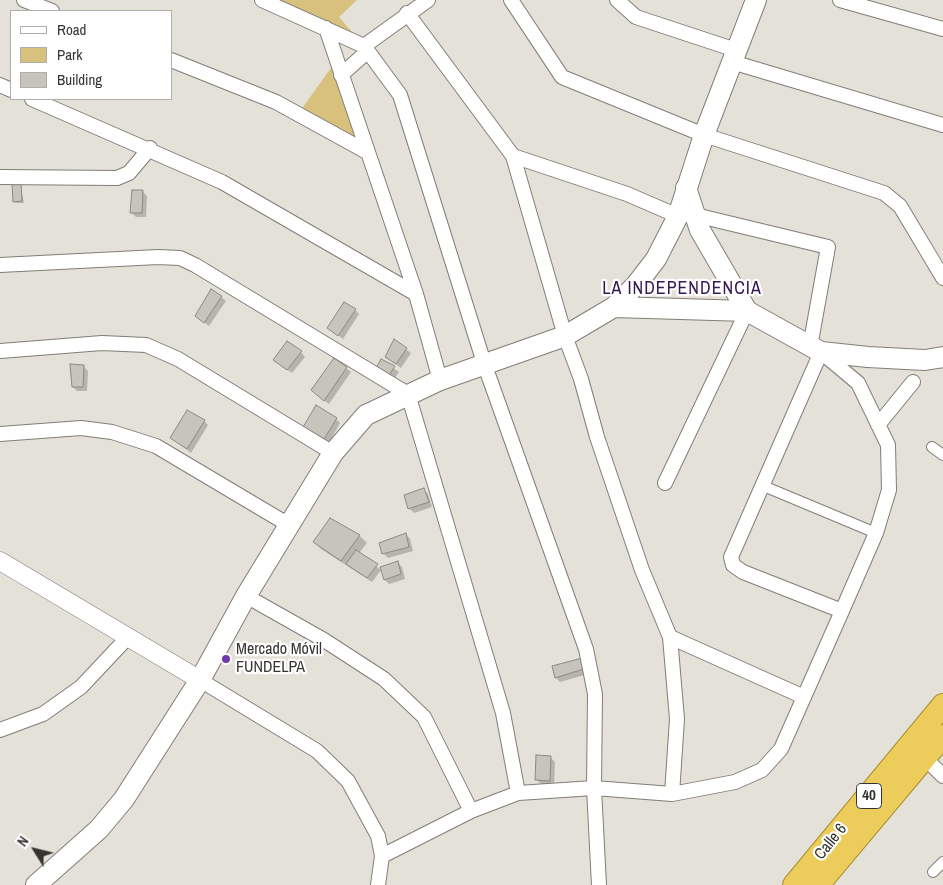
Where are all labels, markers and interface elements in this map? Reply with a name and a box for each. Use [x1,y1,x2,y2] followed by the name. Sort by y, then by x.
[10,10,172,100] legend
[57,19,86,40] text: Road
[57,44,82,65] text: Park
[57,69,102,90] text: Building
[600,278,764,300] district label: LA INDEPENDENCIA
[236,640,322,678] place label: Mercado Móvil FUNDELPA
[220,653,232,665] marker: Mercado Móvil FUNDELPA
[856,784,882,808] road number: 40
[811,820,851,864] street label: Calle 6
[10,825,60,875] north arrow
[13,833,33,850] text: N

